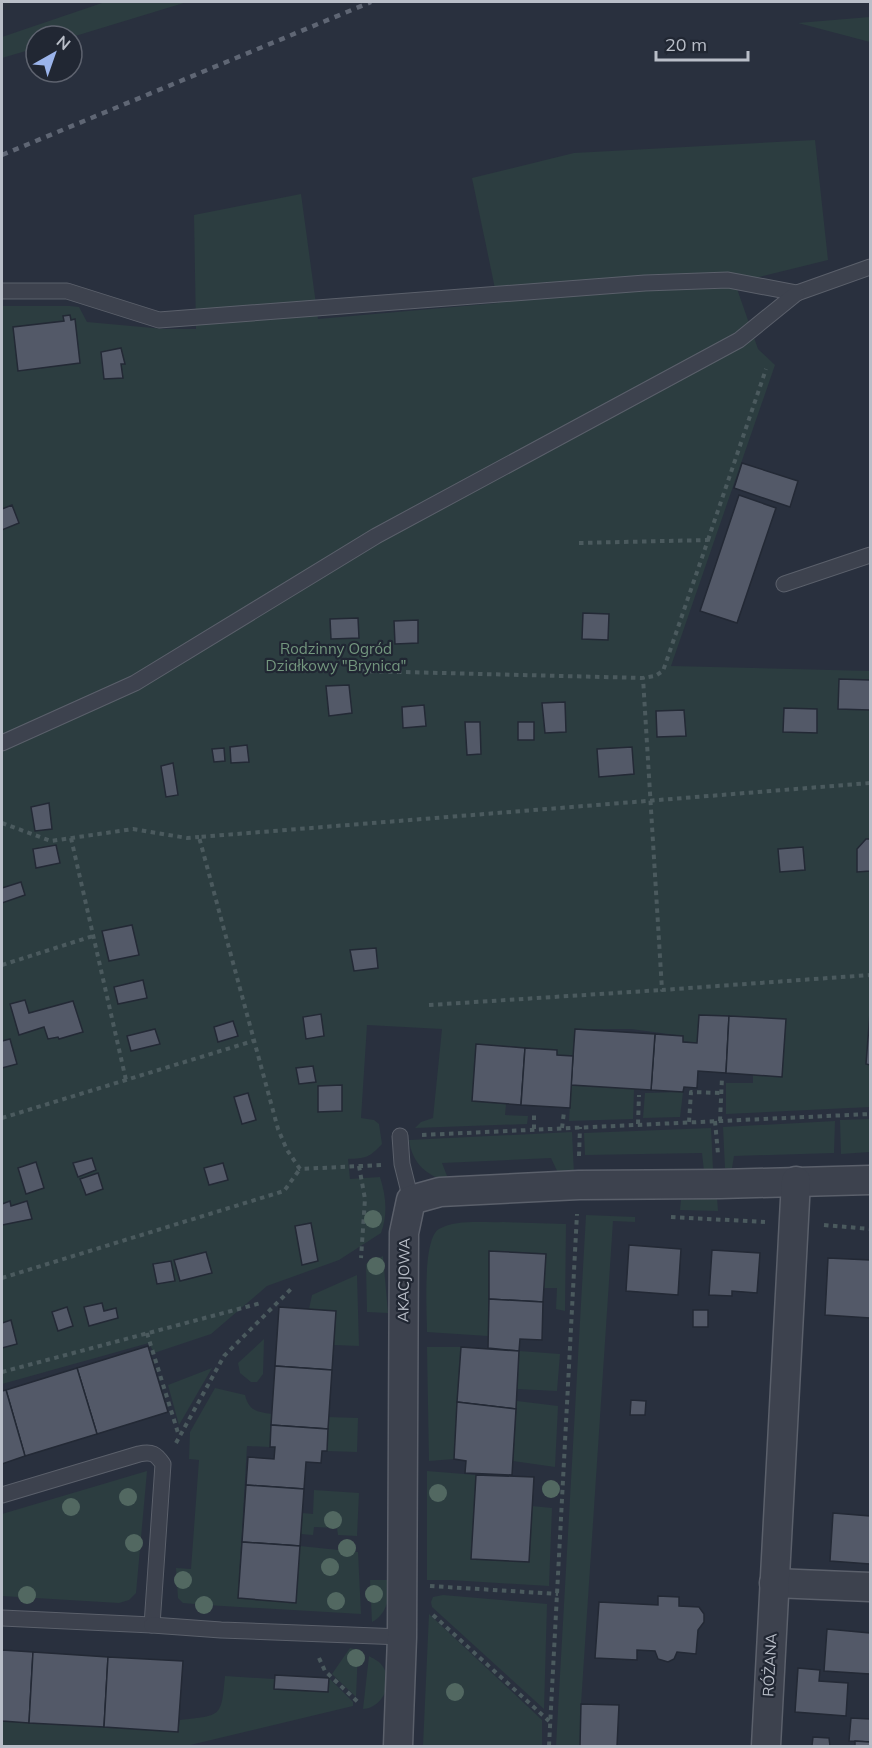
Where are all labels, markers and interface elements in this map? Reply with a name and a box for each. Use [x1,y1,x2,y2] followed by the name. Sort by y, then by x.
[24,24,84,84] north arrow
[656,24,748,62] scale bar
[53,31,75,54] text: N
[665,33,707,56] text: 20 m
[266,639,406,675] park label: Rodzinny Ogród Działkowy "Brynica"
[393,1238,414,1322] street label: AKACJOWA
[758,1633,781,1697] street label: RÓŻANA

